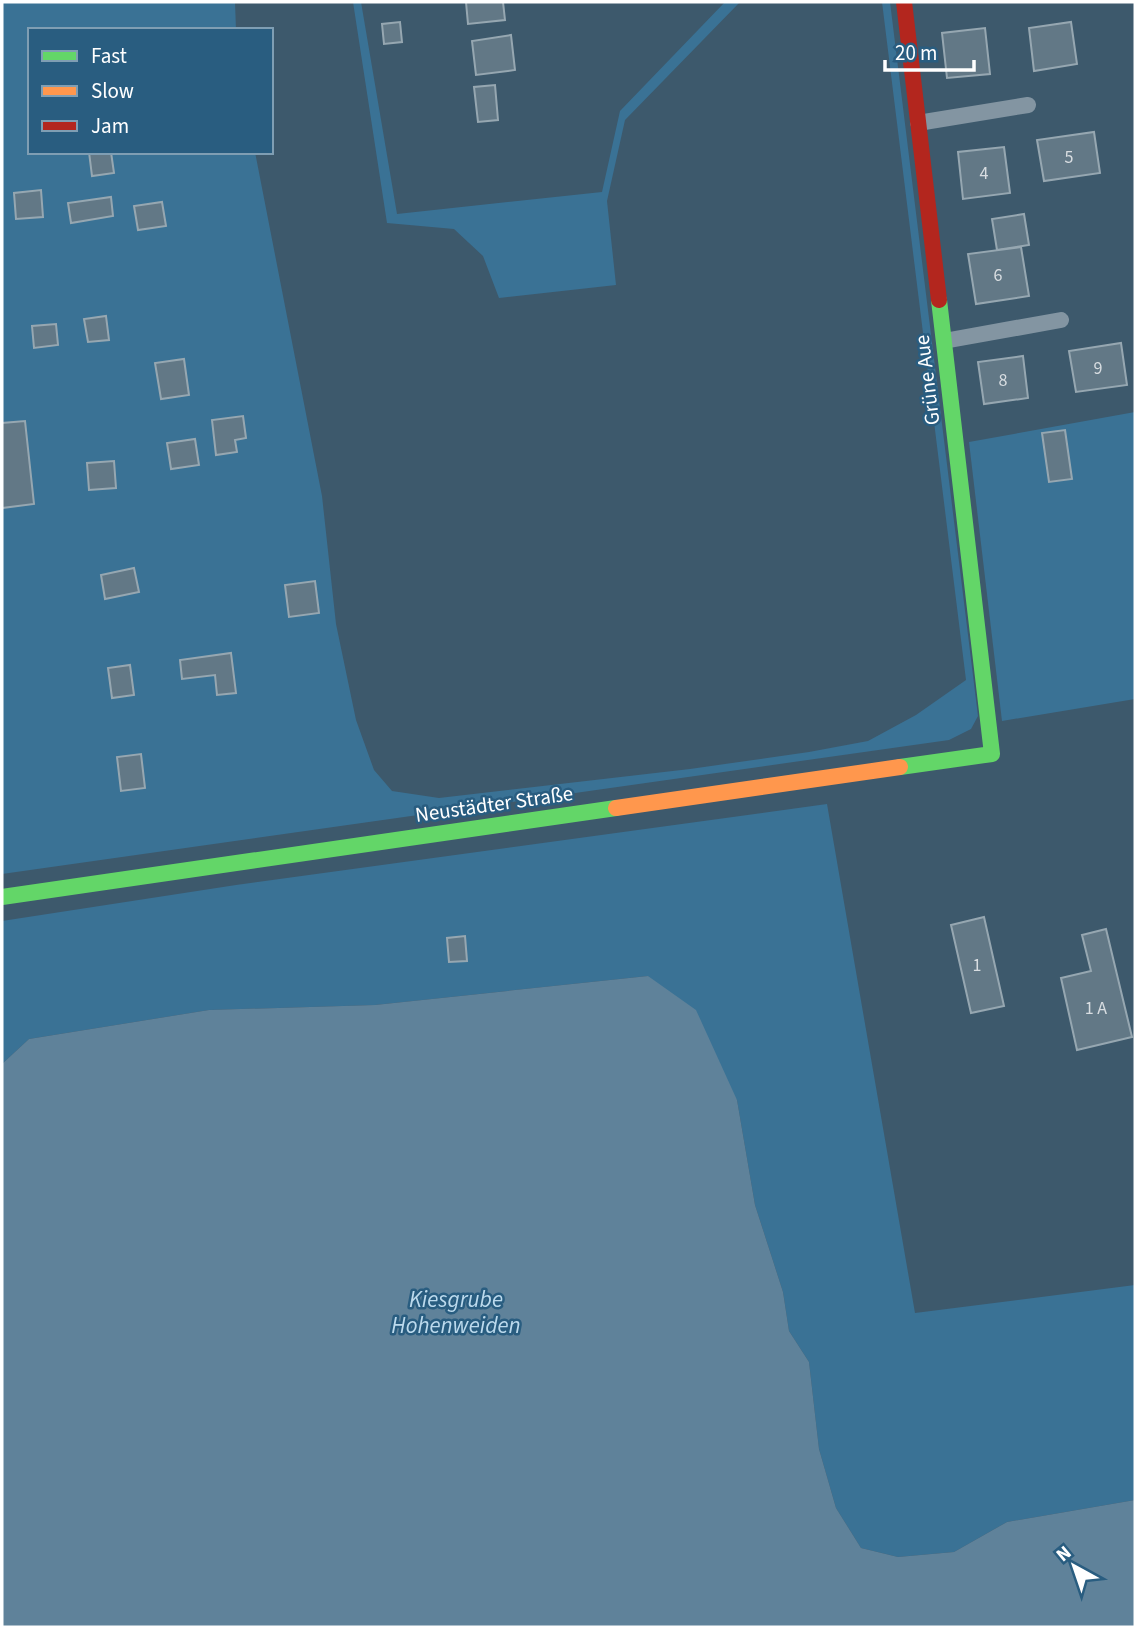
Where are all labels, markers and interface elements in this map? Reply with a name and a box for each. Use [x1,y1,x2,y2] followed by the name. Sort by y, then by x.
[28,28,273,154] legend
[885,28,974,72] scale bar
[895,38,937,68] text: 20 m
[91,41,127,71] text: Fast
[91,76,134,106] text: Slow
[91,111,129,141] text: Jam
[1065,145,1074,170] house number: 5
[980,161,989,186] house number: 4
[994,263,1003,288] house number: 6
[907,333,947,427] street label: Grüne Aue
[1094,356,1103,381] house number: 9
[999,368,1008,393] house number: 8
[413,778,575,830] street label: Neustädter Straße
[973,953,981,978] house number: 1
[1085,996,1107,1021] house number: 1 A
[391,1283,521,1342] water label: Kiesgrube Hohenweiden
[1039,1531,1109,1601] north arrow
[1051,1540,1078,1569] text: N

